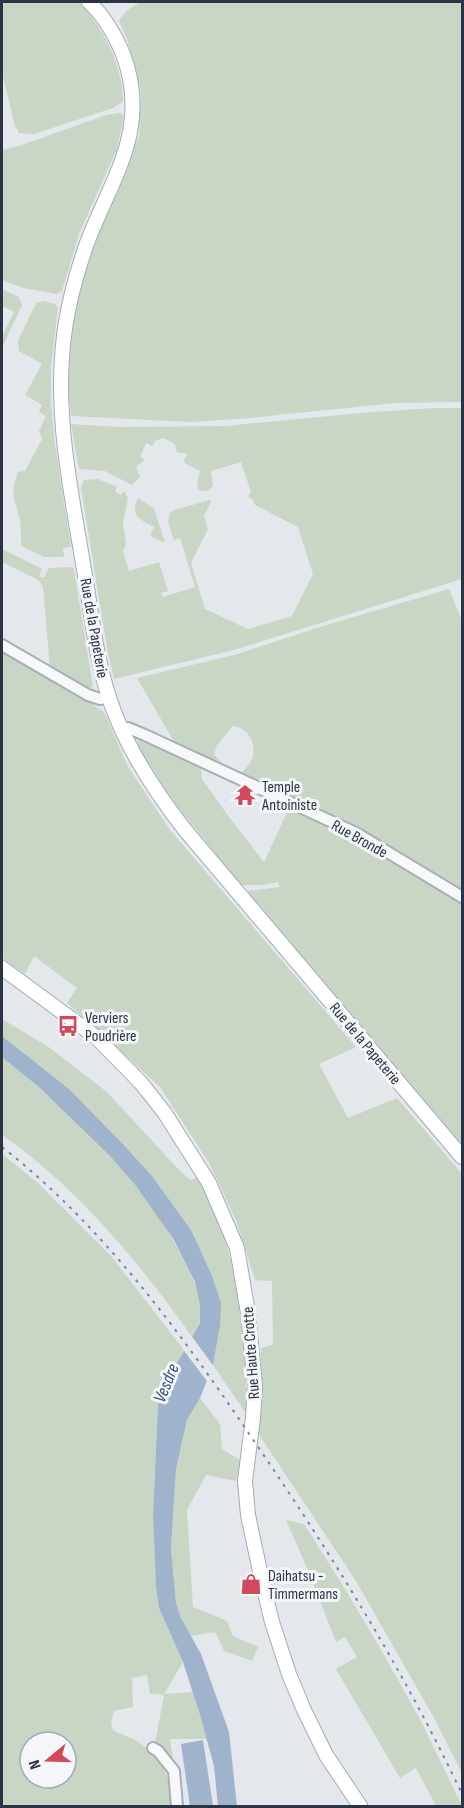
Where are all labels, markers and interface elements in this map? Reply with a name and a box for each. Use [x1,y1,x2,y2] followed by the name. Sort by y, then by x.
[75,577,112,680] street label: Rue de la Papeterie
[261,778,317,815] place label: Temple Antoiniste
[233,783,257,807] temple icon: Temple Antoiniste
[328,816,391,862] street label: Rue Bronde
[325,999,405,1089] street label: Rue de la Papeterie
[85,1009,137,1046] place label: Verviers Poudrière
[56,1014,80,1038] bus stop icon: Verviers Poudrière
[239,1306,264,1400] street label: Rue Haute Crotte
[149,1361,184,1406] water label: Vesdre
[268,1567,338,1604] place label: Daihatsu - Timmermans
[239,1572,263,1596] shop icon: Daihatsu - Timmermans
[18,1730,78,1790] north arrow
[25,1757,46,1772] text: N

